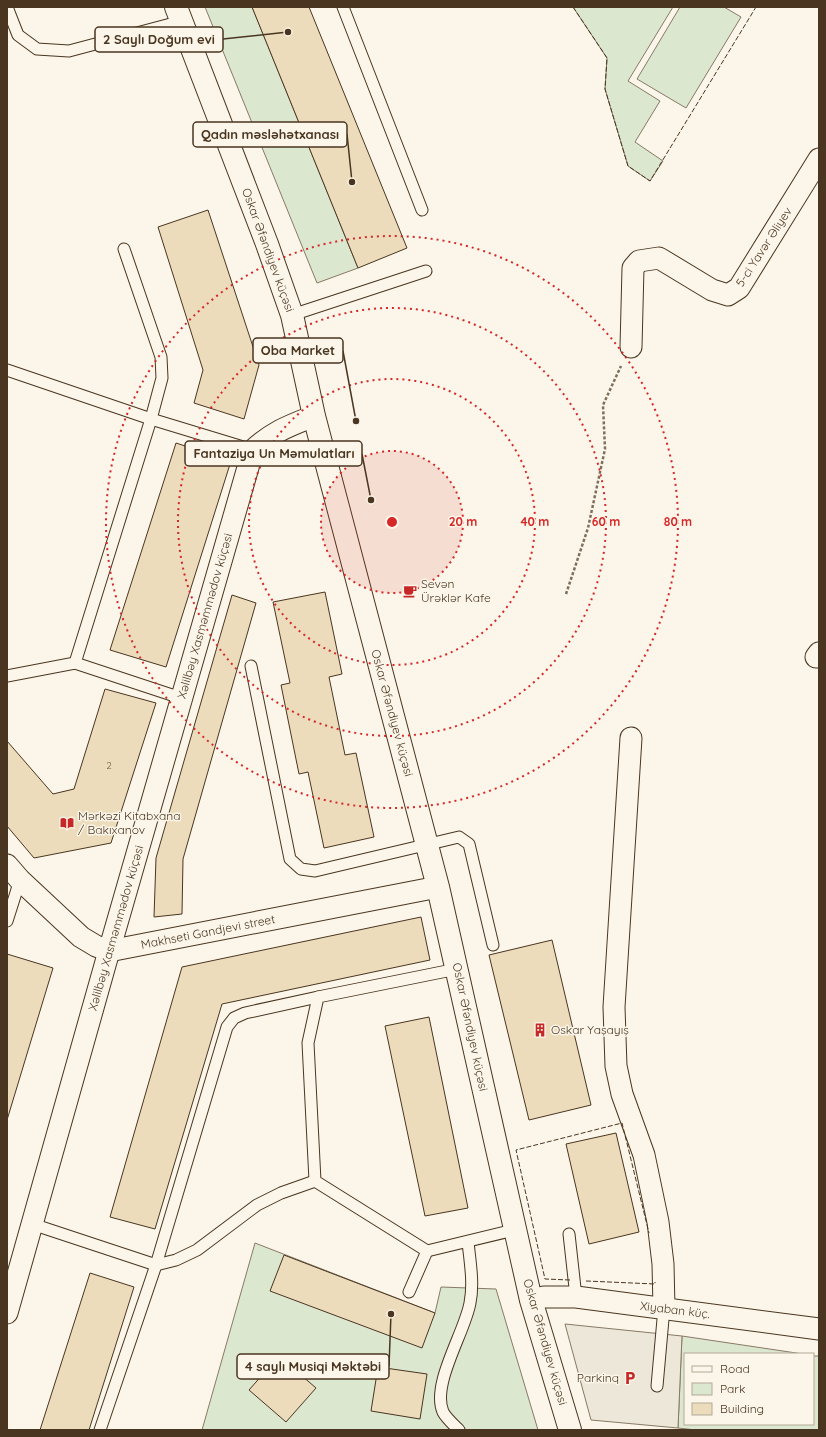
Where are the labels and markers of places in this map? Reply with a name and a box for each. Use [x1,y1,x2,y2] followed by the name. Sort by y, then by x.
[95,27,223,52] callout: 2 Saylı Doğum evi
[193,122,347,147] callout: Qadın məsləhətxanası
[253,338,343,363] callout: Oba Market
[185,441,362,466] callout: Fantaziya Un Məmulatları
[385,515,399,529] centre of rings
[421,576,491,605] place label: Sevən Ürəklər Kafe
[402,583,418,599] cafe icon: Sevən Ürəklər Kafe
[78,808,181,837] place label: Mərkəzi Kitabxana / Bakıxanov
[59,815,75,831] library icon: Mərkəzi Kitabxana / Bakıxanov
[532,1022,548,1038] building icon: Oskar Yaşayış
[551,1022,629,1037] place label: Oskar Yaşayış
[237,1354,389,1379] callout: 4 saylı Musiqi Məktəbi
[577,1370,619,1385] place label: Parkinq
[622,1370,638,1386] parking icon: Parkinq

